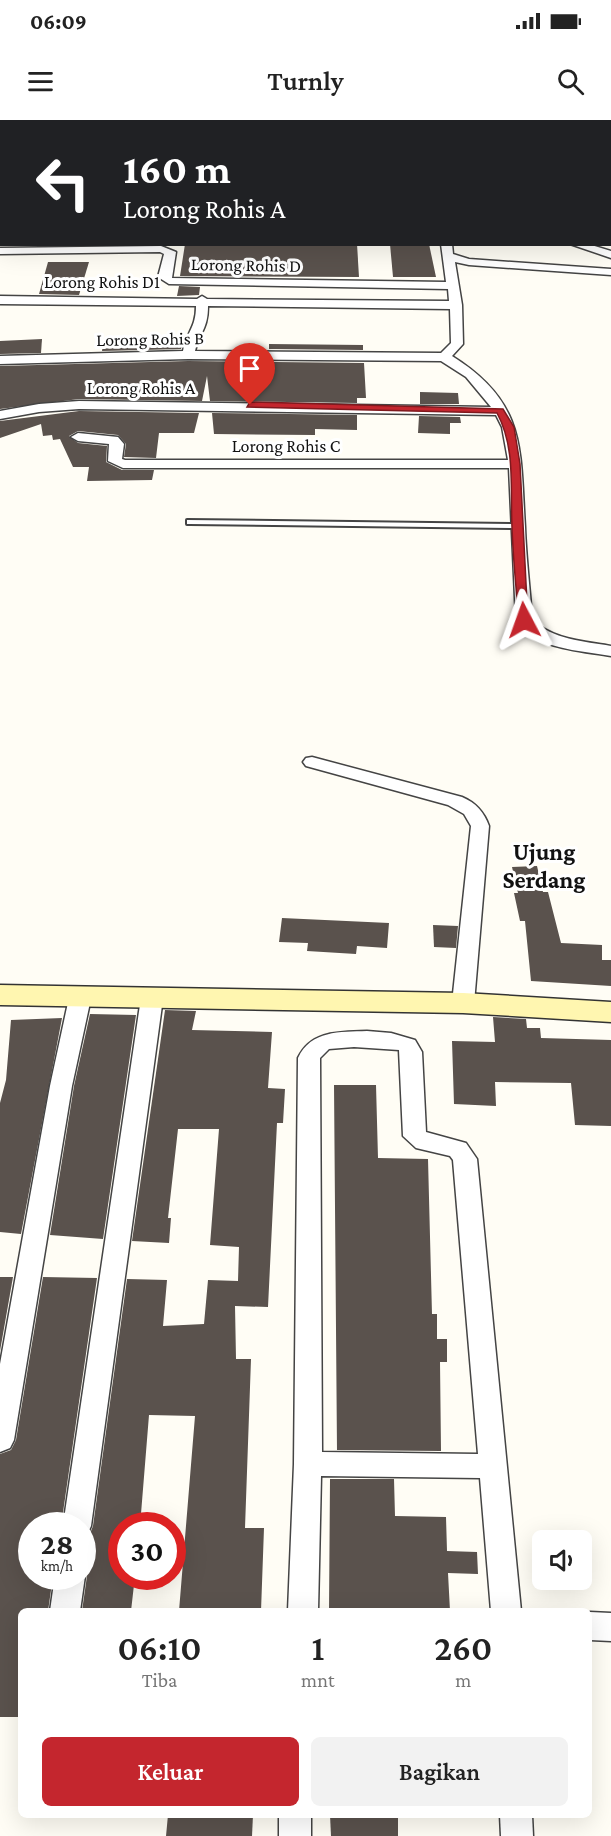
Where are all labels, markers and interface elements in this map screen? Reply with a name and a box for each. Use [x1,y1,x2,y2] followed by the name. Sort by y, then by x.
[30,9,87,34] text: 06:09
[24,65,57,98] icon: menu
[554,65,587,98] icon: search
[267,66,344,96] text: Turnly
[24,144,102,222] icon: left
[123,145,231,192] text: 160 m
[123,194,286,224] text: Lorong Rohis A
[191,254,301,276] street label: Lorong Rohis D
[44,272,160,292] street label: Lorong Rohis D1
[96,328,204,350] street label: Lorong Rohis B
[224,343,275,405] pin
[233,352,266,385] icon: arrive
[87,378,196,398] street label: Lorong Rohis A
[232,436,341,456] street label: Lorong Rohis C
[492,588,556,652] position arrow
[503,838,585,893] district label: Ujung Serdang
[108,1512,186,1590] speed limit sign: 30
[41,1527,73,1560] text: 28
[532,1530,592,1590] map controls
[532,1530,592,1590] button: sound
[41,1558,73,1574] text: km/h
[118,1628,202,1668] text: 06:10
[311,1628,324,1668] text: 1
[434,1628,492,1668] text: 260
[142,1669,177,1691] text: Tiba
[301,1669,335,1691] text: mnt
[455,1669,471,1691] text: m
[42,1737,299,1806] button: Keluar
[311,1737,568,1806] button: Bagikan

